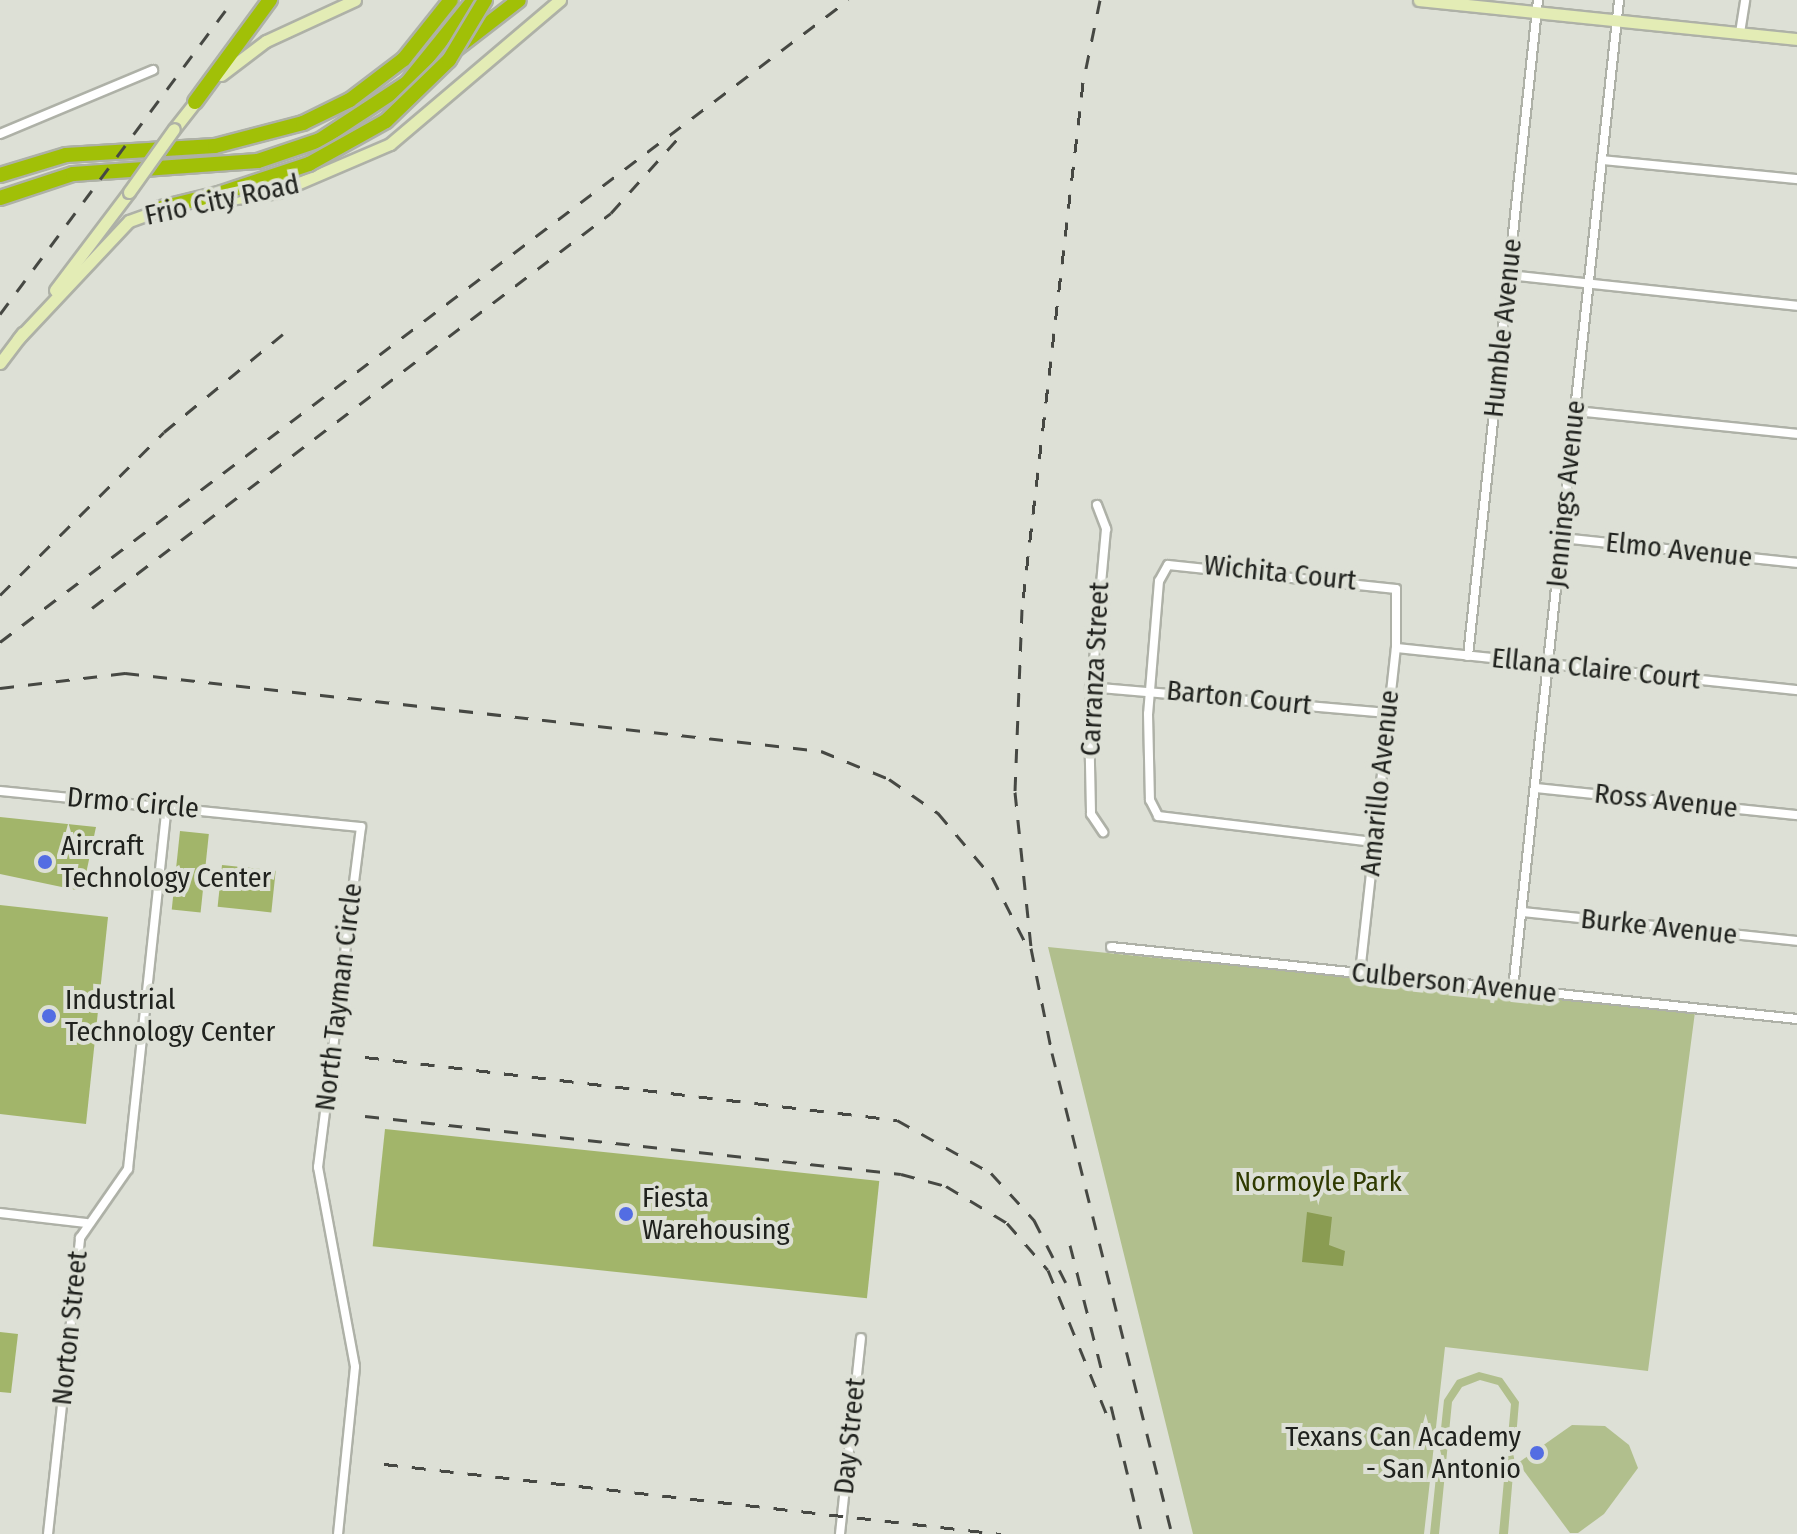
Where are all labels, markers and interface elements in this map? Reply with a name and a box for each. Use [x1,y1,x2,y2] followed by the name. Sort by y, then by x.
[142,167,302,233] street label: Frio City Road
[1477,237,1529,419] street label: Humble Avenue
[1539,399,1593,589] street label: Jennings Avenue
[1604,526,1754,574] street label: Elmo Avenue
[1202,548,1358,598] street label: Wichita Court
[1074,581,1116,757] street label: Carranza Street
[1490,641,1702,697] street label: Ellana Claire Court
[1165,674,1313,722] street label: Barton Court
[1354,688,1406,878] street label: Amarillo Avenue
[1593,777,1739,825] street label: Ross Avenue
[66,781,200,825] street label: Drmo Circle
[61,829,271,895] place label: Aircraft Technology Center
[36,853,54,871] marker: Aircraft Technology Center
[308,881,370,1113] street label: North Tayman Circle
[1579,902,1739,952] street label: Burke Avenue
[1350,956,1558,1010] street label: Culberson Avenue
[65,983,275,1049] place label: Industrial Technology Center
[40,1007,58,1025] marker: Industrial Technology Center
[1234,1165,1402,1199] park label: Normoyle Park
[642,1181,790,1247] place label: Fiesta Warehousing
[617,1205,635,1223] marker: Fiesta Warehousing
[45,1249,95,1407] street label: Norton Street
[827,1376,873,1496] street label: Day Street
[1285,1420,1521,1486] place label: Texans Can Academy - San Antonio
[1528,1444,1546,1462] marker: Texans Can Academy - San Antonio

